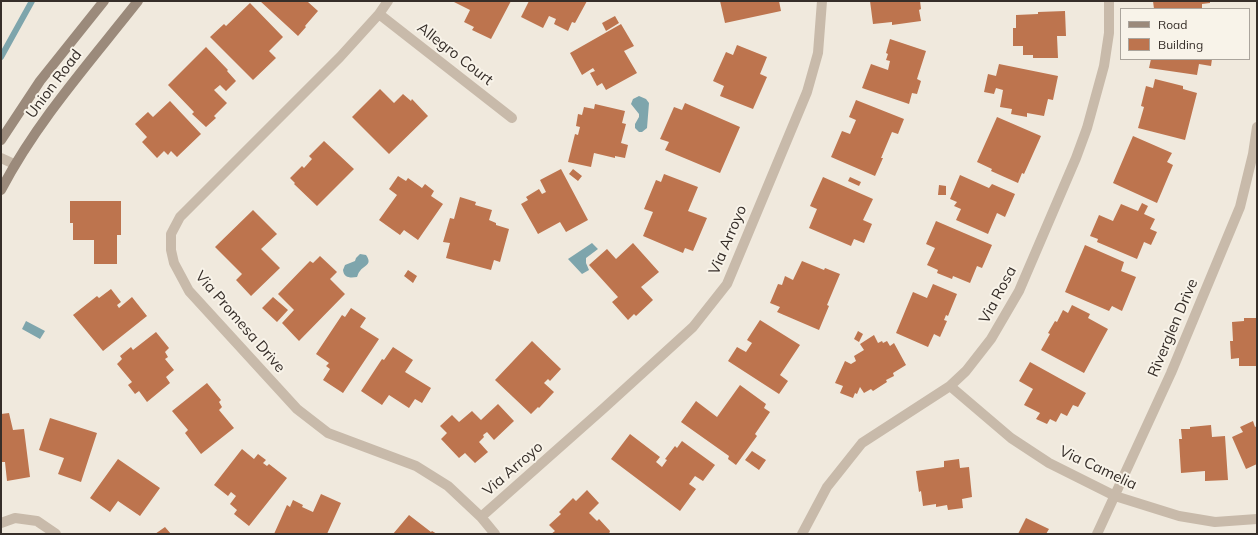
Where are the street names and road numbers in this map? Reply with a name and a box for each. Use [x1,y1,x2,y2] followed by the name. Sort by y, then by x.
[414,19,496,89] street label: Allegro Court
[22,46,86,122] street label: Union Road
[705,203,751,277] street label: Via Arroyo
[975,263,1021,327] street label: Via Rosa
[191,268,289,376] street label: Via Promesa Drive
[1144,276,1202,380] street label: Riverglen Drive
[479,438,547,500] street label: Via Arroyo
[1056,442,1140,494] street label: Via Camelia

